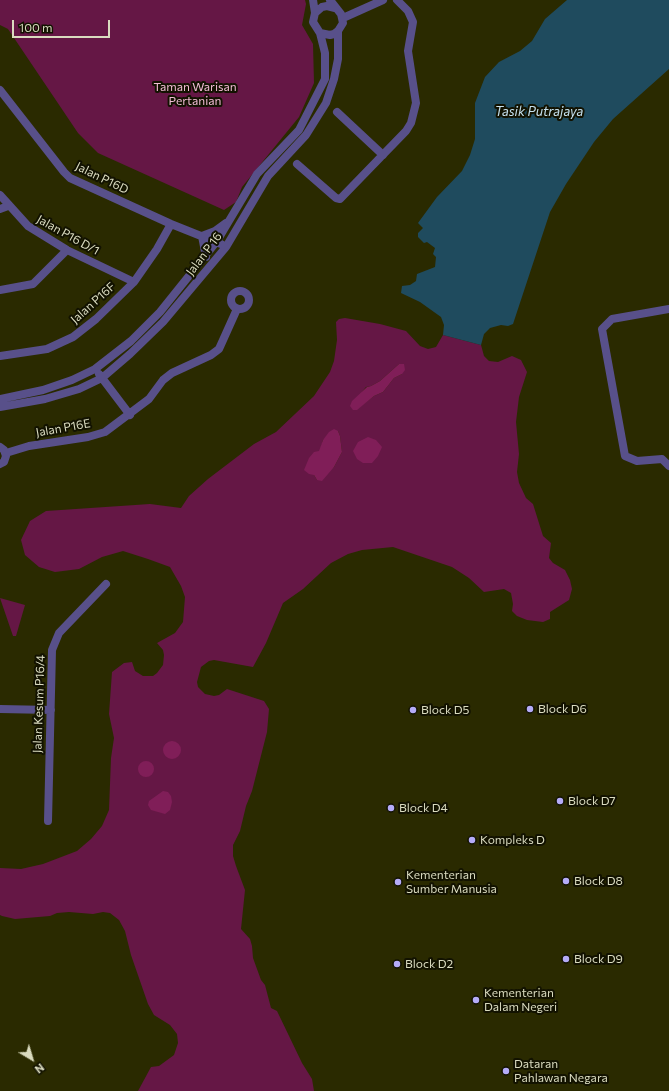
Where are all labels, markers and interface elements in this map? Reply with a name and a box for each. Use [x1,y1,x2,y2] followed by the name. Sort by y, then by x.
[14,12,112,38] scale bar
[19,20,53,34] text: 100 m
[153,80,237,108] park label: Taman Warisan Pertanian
[495,104,583,120] water label: Tasik Putrajaya
[73,159,131,197] street label: Jalan P16D
[34,212,102,258] street label: Jalan P16 D/1
[183,229,225,279] street label: Jalan P 16
[68,279,118,327] street label: Jalan P16F
[35,416,91,440] street label: Jalan P16E
[30,655,48,753] street label: Jalan Kesum P16/4
[538,702,587,716] place label: Block D6
[421,703,469,717] place label: Block D5
[525,704,535,714] marker: Block D6
[408,705,418,715] marker: Block D5
[568,794,616,808] place label: Block D7
[555,796,565,806] marker: Block D7
[399,801,448,815] place label: Block D4
[386,803,396,813] marker: Block D4
[480,833,545,847] place label: Kompleks D
[467,835,477,845] marker: Kompleks D
[406,868,497,896] place label: Kementerian Sumber Manusia
[574,874,623,888] place label: Block D8
[561,876,571,886] marker: Block D8
[393,877,403,887] marker: Kementerian Sumber Manusia
[574,952,623,966] place label: Block D9
[561,954,571,964] marker: Block D9
[405,957,453,971] place label: Block D2
[392,959,402,969] marker: Block D2
[484,986,557,1014] place label: Kementerian Dalam Negeri
[471,995,481,1005] marker: Kementerian Dalam Negeri
[12,1039,52,1079] north arrow
[514,1057,608,1085] place label: Dataran Pahlawan Negara
[32,1061,47,1077] text: N
[501,1066,511,1076] marker: Dataran Pahlawan Negara

